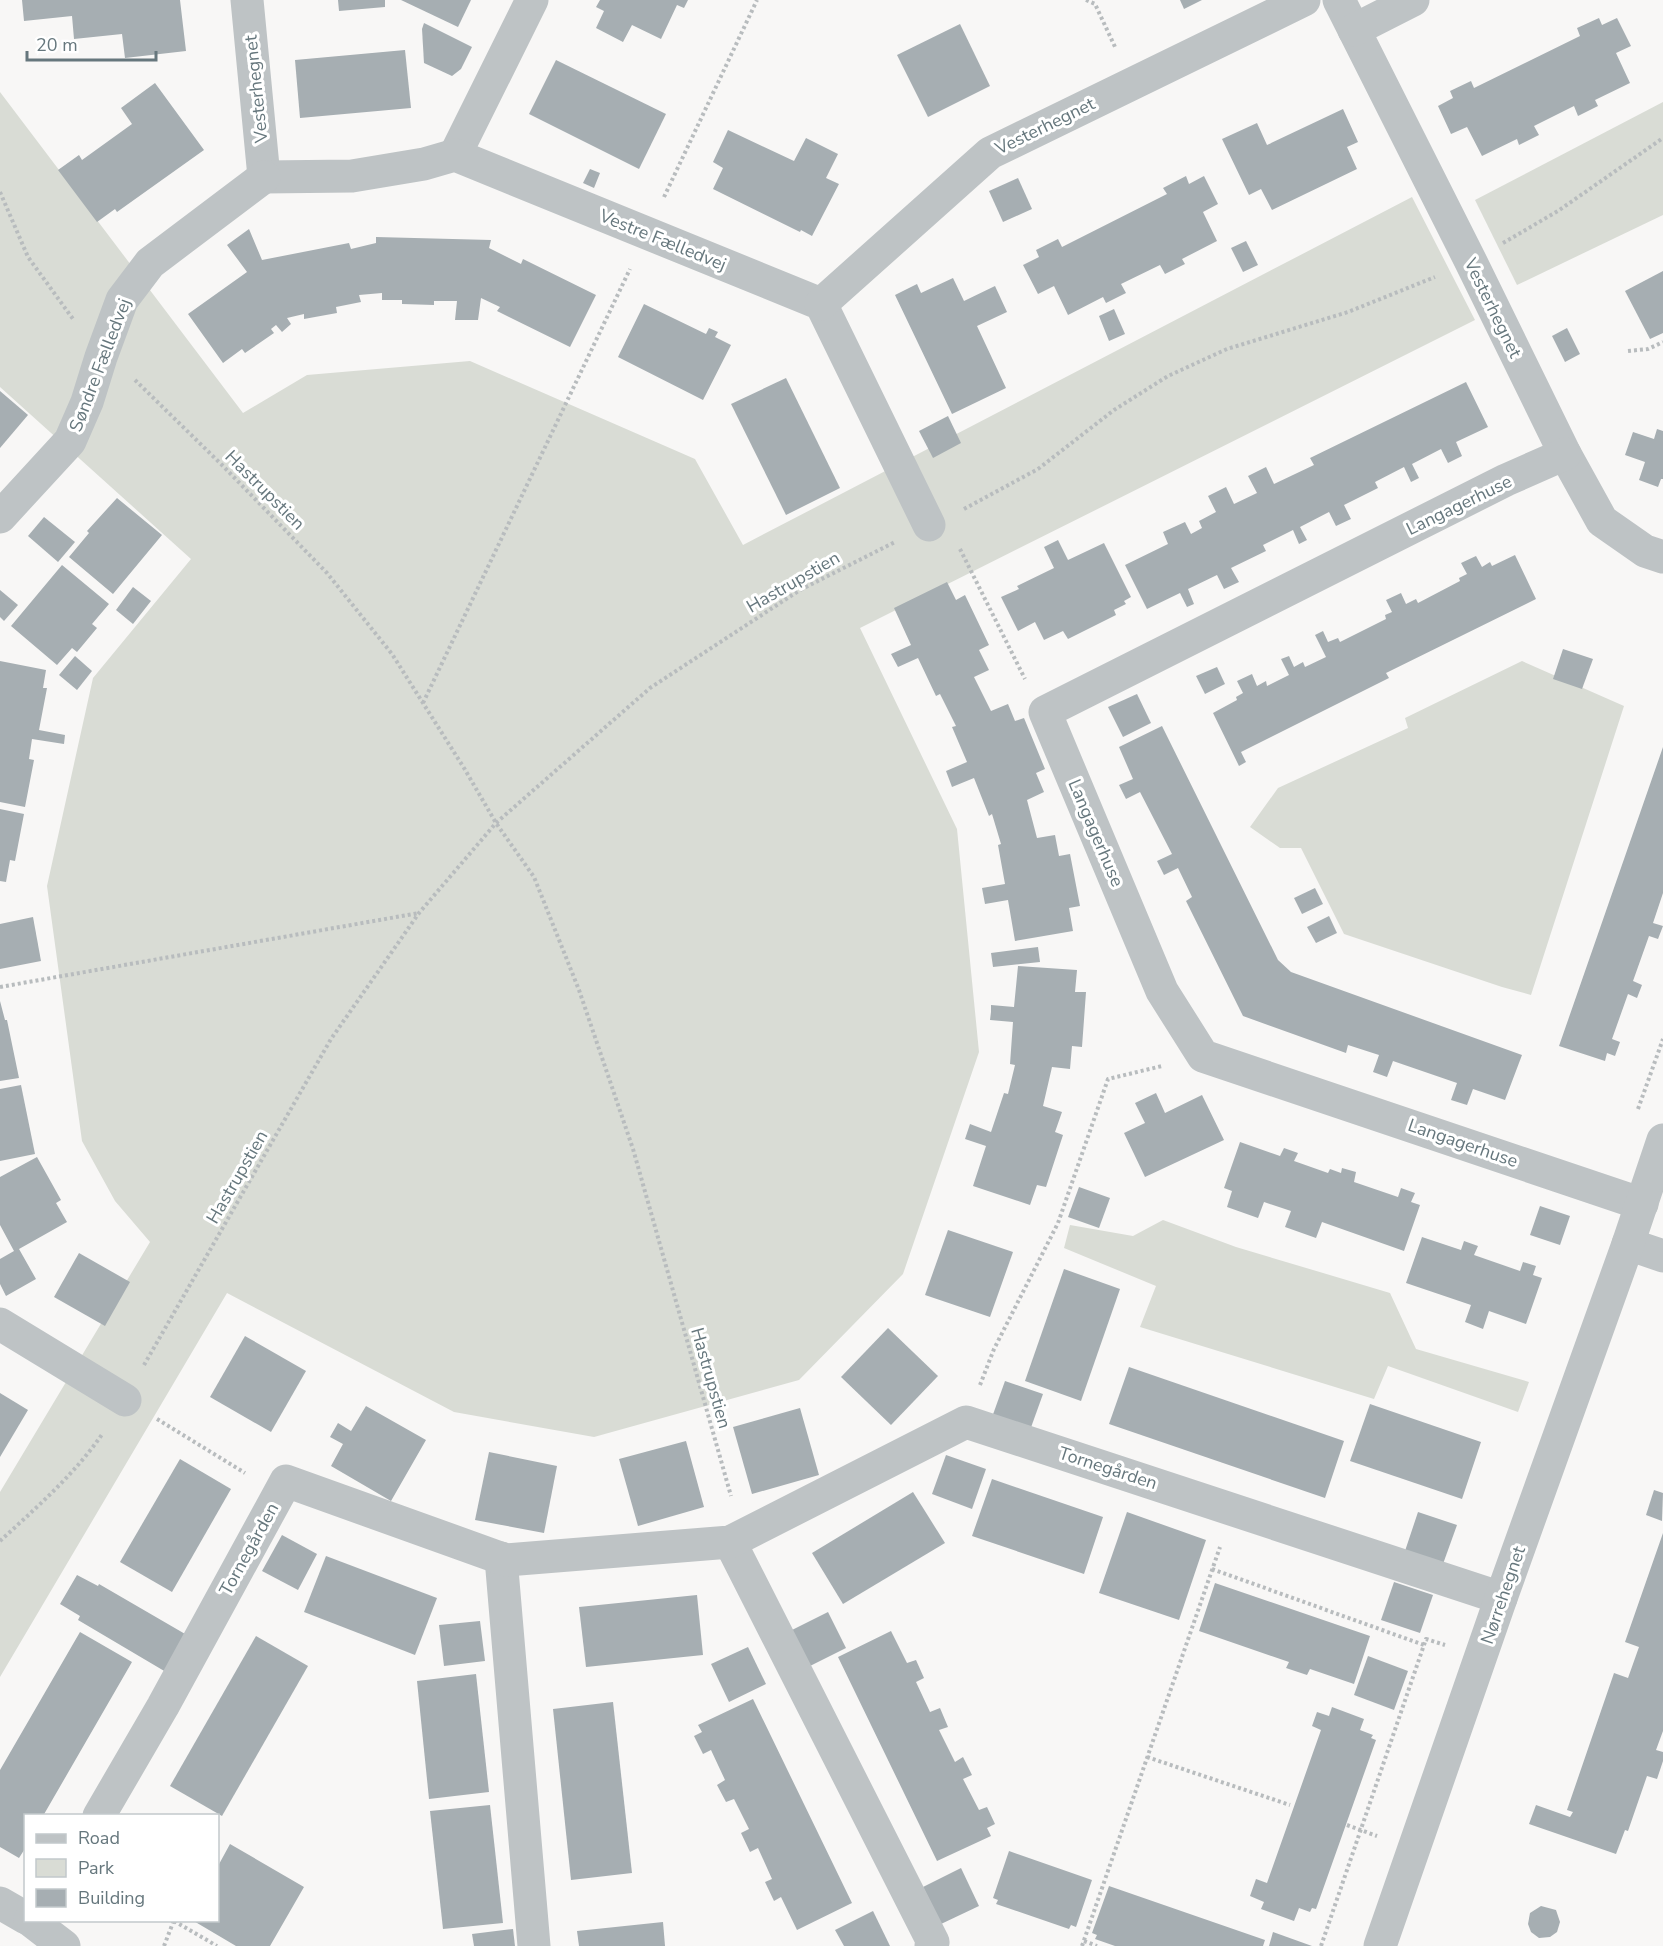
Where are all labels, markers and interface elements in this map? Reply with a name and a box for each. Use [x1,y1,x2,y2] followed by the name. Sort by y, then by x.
[27,24,156,62] scale bar
[36,33,78,57] text: 20 m
[238,33,274,145] street label: Vesterhegnet
[990,91,1099,161] street label: Vesterhegnet
[595,203,730,276] street label: Vestre Fælledvej
[1458,253,1528,362] street label: Vesterhegnet
[64,295,136,435] street label: Søndre Fælledvej
[220,445,310,535] street label: Hastrupstien
[1402,469,1516,541] street label: Langagerhuse
[742,546,844,618] street label: Hastrupstien
[1063,775,1129,891] street label: Langagerhuse
[1405,1113,1521,1173] street label: Langagerhuse
[201,1126,273,1228] street label: Hastrupstien
[685,1325,737,1431] street label: Hastrupstien
[1056,1441,1160,1495] street label: Tornegården
[214,1498,284,1600] street label: Tornegården
[1475,1542,1531,1647] street label: Nørrehegnet
[24,1814,219,1922] legend
[78,1826,120,1850] text: Road
[78,1856,115,1880] text: Park
[78,1886,145,1910] text: Building

